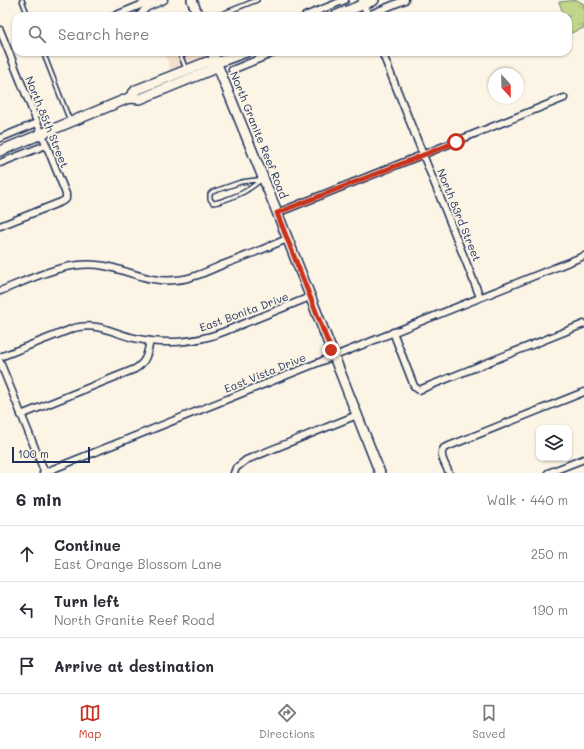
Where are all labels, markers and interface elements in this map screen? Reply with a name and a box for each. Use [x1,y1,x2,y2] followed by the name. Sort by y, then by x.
[12,12,572,56] search box
[26,23,48,45] icon: search
[58,24,149,44] text: Search here
[488,68,524,104] north arrow
[227,69,292,201] street label: North Granite Reef Road
[22,74,73,170] street label: North 85th Street
[447,133,465,151] route start
[434,166,485,264] street label: North 83rd Street
[197,288,291,335] street label: East Bonita Drive
[322,341,340,359] route end
[222,349,308,396] street label: East Vista Drive
[536,425,572,461] map controls
[536,425,572,461] button: layers
[12,445,90,464] scale bar
[18,446,49,461] text: 100 m
[16,488,61,510] text: 6 min
[487,491,568,508] text: Walk · 440 m
[54,535,121,555] text: Continue
[16,543,38,565] icon: ahead
[531,545,568,562] text: 250 m
[54,555,222,572] text: East Orange Blossom Lane
[54,591,119,611] text: Turn left
[16,599,38,621] icon: left
[532,601,568,618] text: 190 m
[54,611,214,628] text: North Granite Reef Road
[16,655,38,677] icon: arrive
[54,656,214,676] text: Arrive at destination
[79,702,101,741] tab: Map
[259,702,315,741] tab: Directions
[472,702,505,741] tab: Saved

